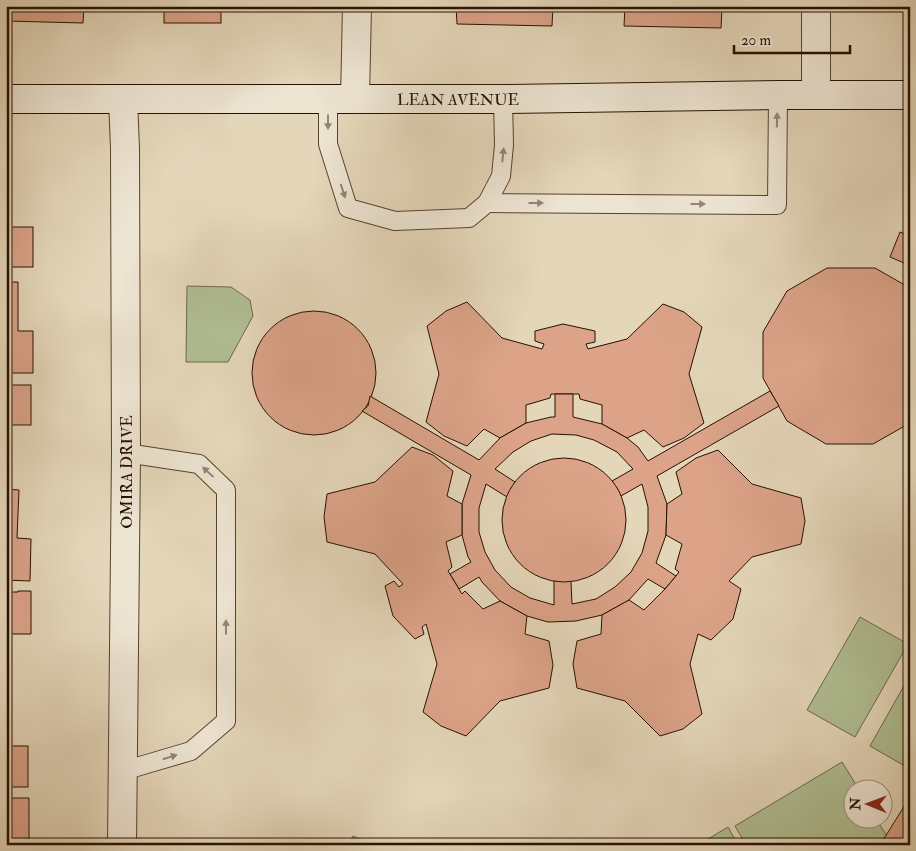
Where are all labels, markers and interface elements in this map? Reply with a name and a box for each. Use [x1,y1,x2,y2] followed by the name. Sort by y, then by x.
[734,22,850,54] scale bar
[741,31,771,50] text: 20 m
[397,90,519,110] street label: LEAN AVENUE
[774,112,782,128] one-way arrow
[324,114,332,130] one-way arrow
[499,147,507,163] one-way arrow
[339,183,347,198] one-way arrow
[528,199,544,207] one-way arrow
[691,200,707,208] one-way arrow
[117,415,137,529] street label: OMIRA DRIVE
[202,466,214,478] one-way arrow
[222,619,230,635] one-way arrow
[162,752,177,760] one-way arrow
[844,778,894,828] north arrow
[847,797,864,811] text: N

